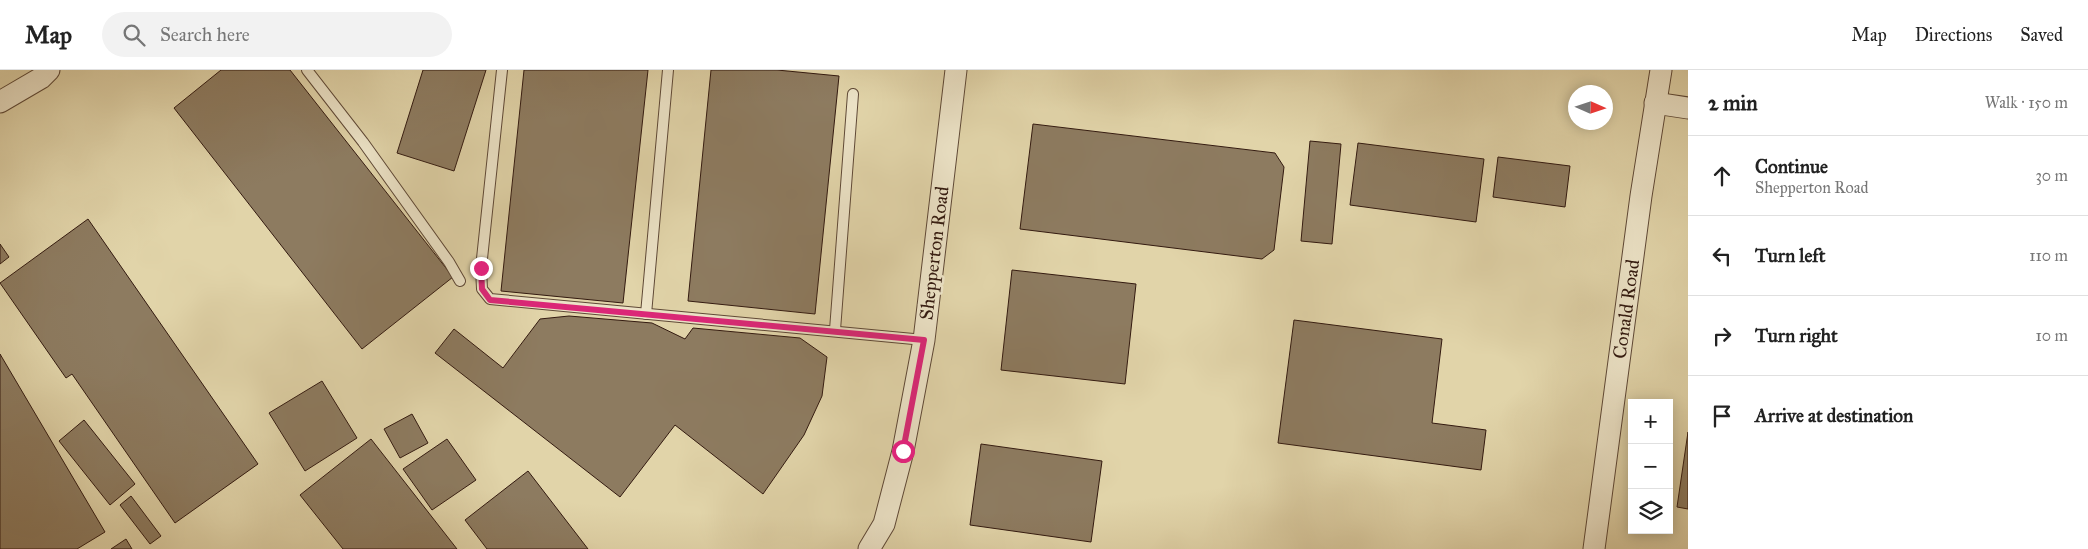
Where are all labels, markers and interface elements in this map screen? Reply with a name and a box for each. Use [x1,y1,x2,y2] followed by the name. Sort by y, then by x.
[102,12,452,57] search box
[25,20,72,50] text: Map
[120,21,148,49] icon: search
[160,23,250,46] text: Search here
[1851,24,1887,46] text: Map
[1915,24,1992,46] text: Directions
[2020,24,2063,46] text: Saved
[1568,85,1613,130] north arrow
[1708,90,1758,116] text: 2 min
[1985,93,2068,112] text: Walk · 150 m
[1755,155,1828,178] text: Continue
[1708,162,1736,190] icon: ahead
[2035,166,2068,185] text: 30 m
[1755,178,1868,197] text: Shepperton Road
[914,184,954,321] street label: Shepperton Road
[1708,242,1736,270] icon: left
[1755,244,1825,267] text: Turn left
[2029,246,2068,265] text: 110 m
[470,257,493,280] route end
[1608,257,1644,360] street label: Conald Road
[1708,322,1736,350] icon: right
[1755,324,1838,347] text: Turn right
[2036,326,2068,345] text: 10 m
[1628,399,1673,534] map controls
[1628,399,1673,444] button: +
[1708,402,1736,430] icon: arrive
[1755,404,1913,427] text: Arrive at destination
[892,440,915,463] route start
[1628,444,1673,489] button: −
[1628,489,1673,534] button: layers

